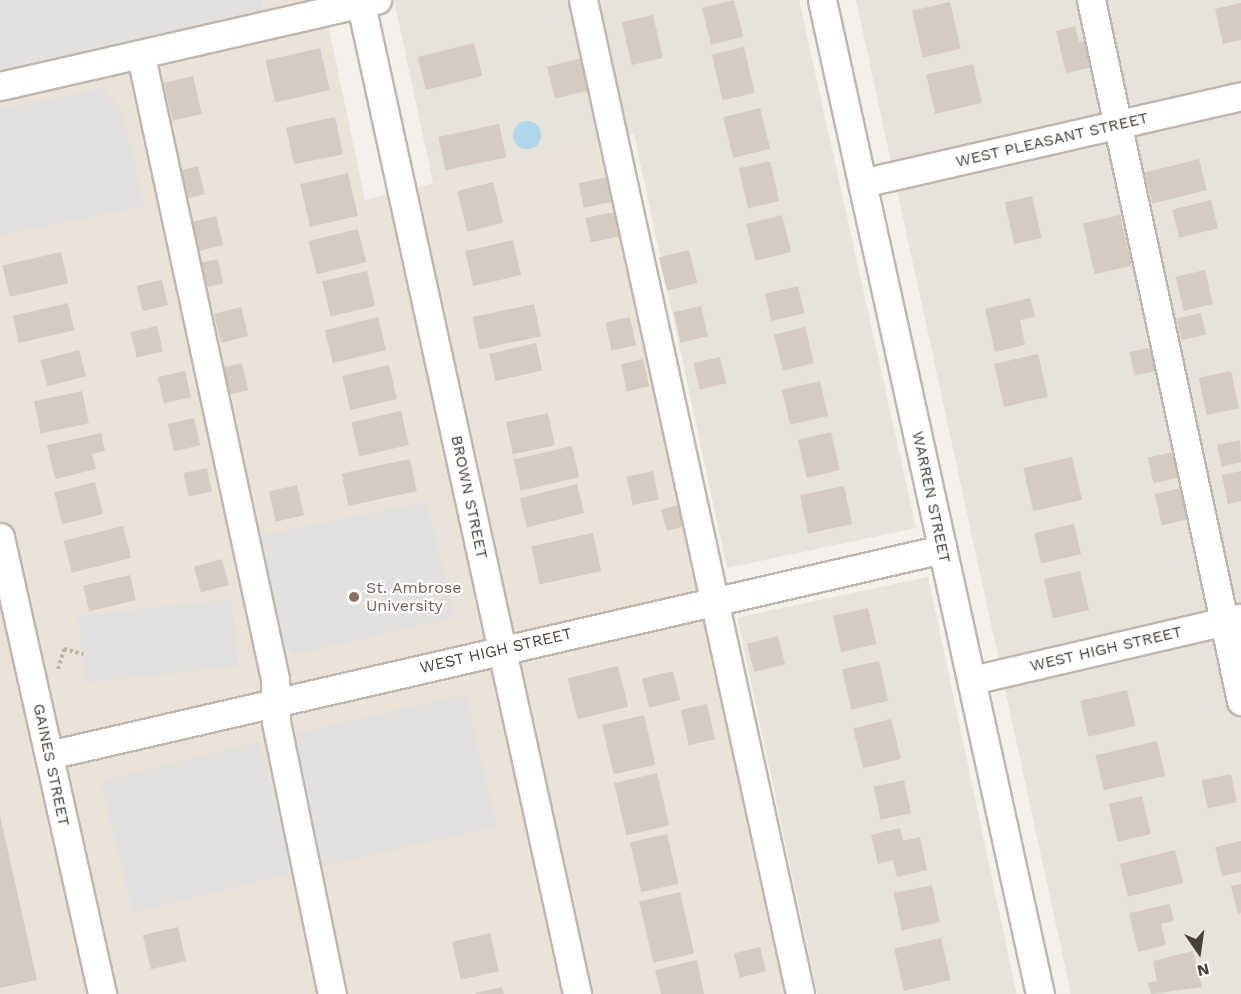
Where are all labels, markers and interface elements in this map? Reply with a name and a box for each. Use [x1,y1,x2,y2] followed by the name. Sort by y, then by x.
[953,108,1151,172] street label: WEST PLEASANT STREET
[908,429,954,565] street label: WARREN STREET
[447,434,491,560] street label: BROWN STREET
[366,578,462,616] place label: St. Ambrose University
[347,590,361,604] marker: St. Ambrose University
[1028,622,1184,676] street label: WEST HIGH STREET
[418,624,574,678] street label: WEST HIGH STREET
[29,702,73,828] street label: GAINES STREET
[1169,922,1229,982] north arrow
[1195,959,1211,981] text: N

